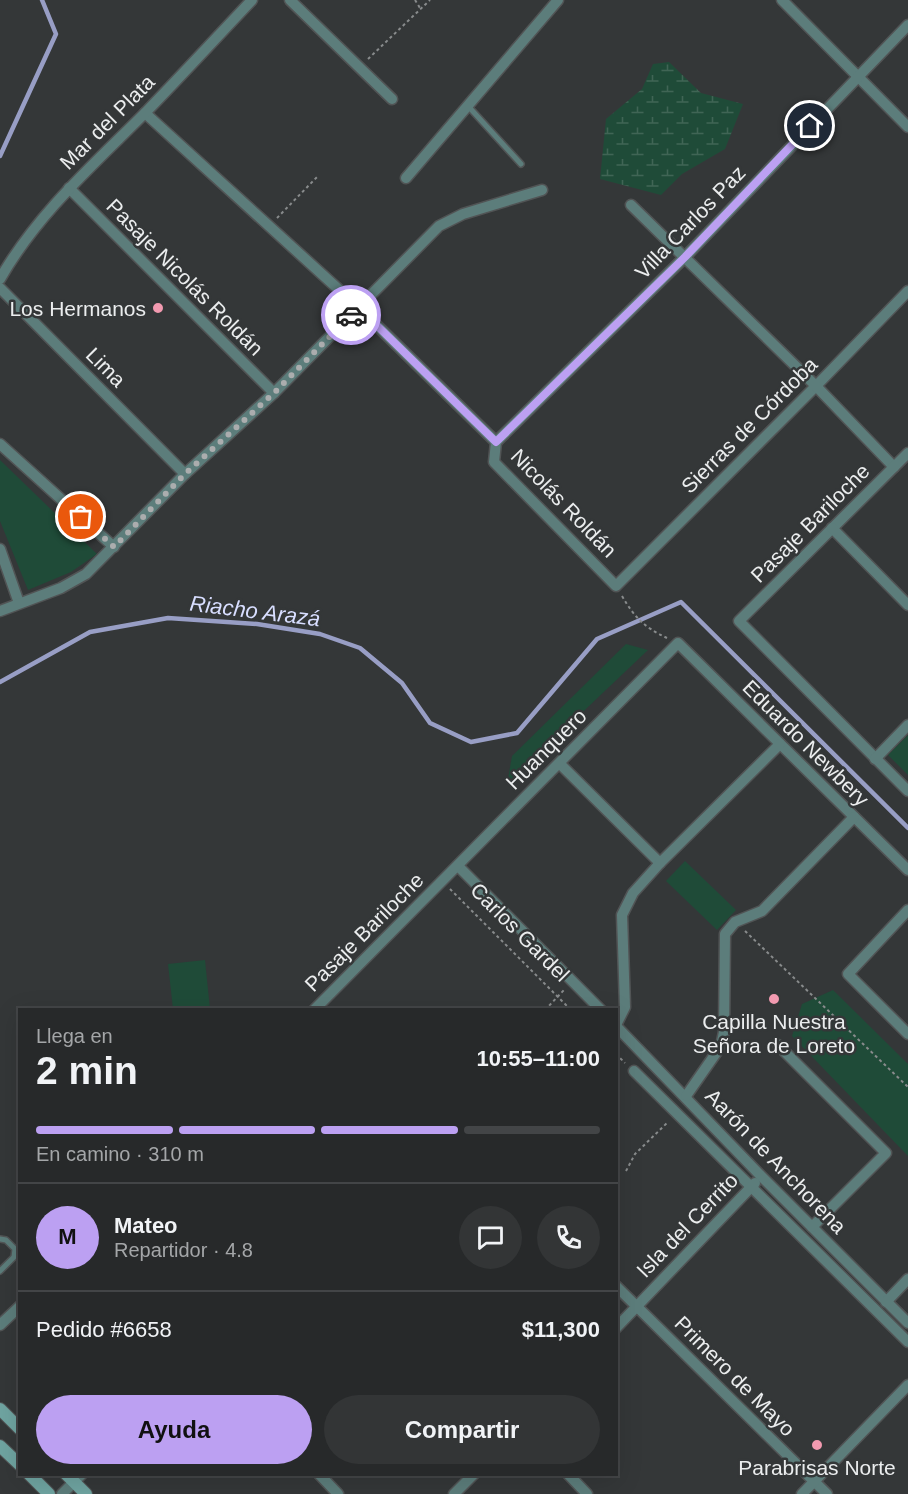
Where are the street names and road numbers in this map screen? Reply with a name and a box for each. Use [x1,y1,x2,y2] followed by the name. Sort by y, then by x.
[55,70,159,174] street label: Mar del Plata
[630,161,750,283] street label: Villa Carlos Paz
[102,194,268,360] street label: Pasaje Nicolás Roldán
[82,343,130,391] street label: Lima
[676,352,822,498] street label: Sierras de Córdoba
[507,444,621,562] street label: Nicolás Roldán
[746,459,874,587] street label: Pasaje Bariloche
[738,675,874,811] street label: Eduardo Newbery
[501,704,591,794] street label: Huanquero
[300,868,428,996] street label: Pasaje Bariloche
[466,878,574,986] street label: Carlos Gardel
[701,1084,851,1238] street label: Aarón de Anchorena
[632,1168,742,1282] street label: Isla del Cerrito
[670,1311,800,1441] street label: Primero de Mayo

